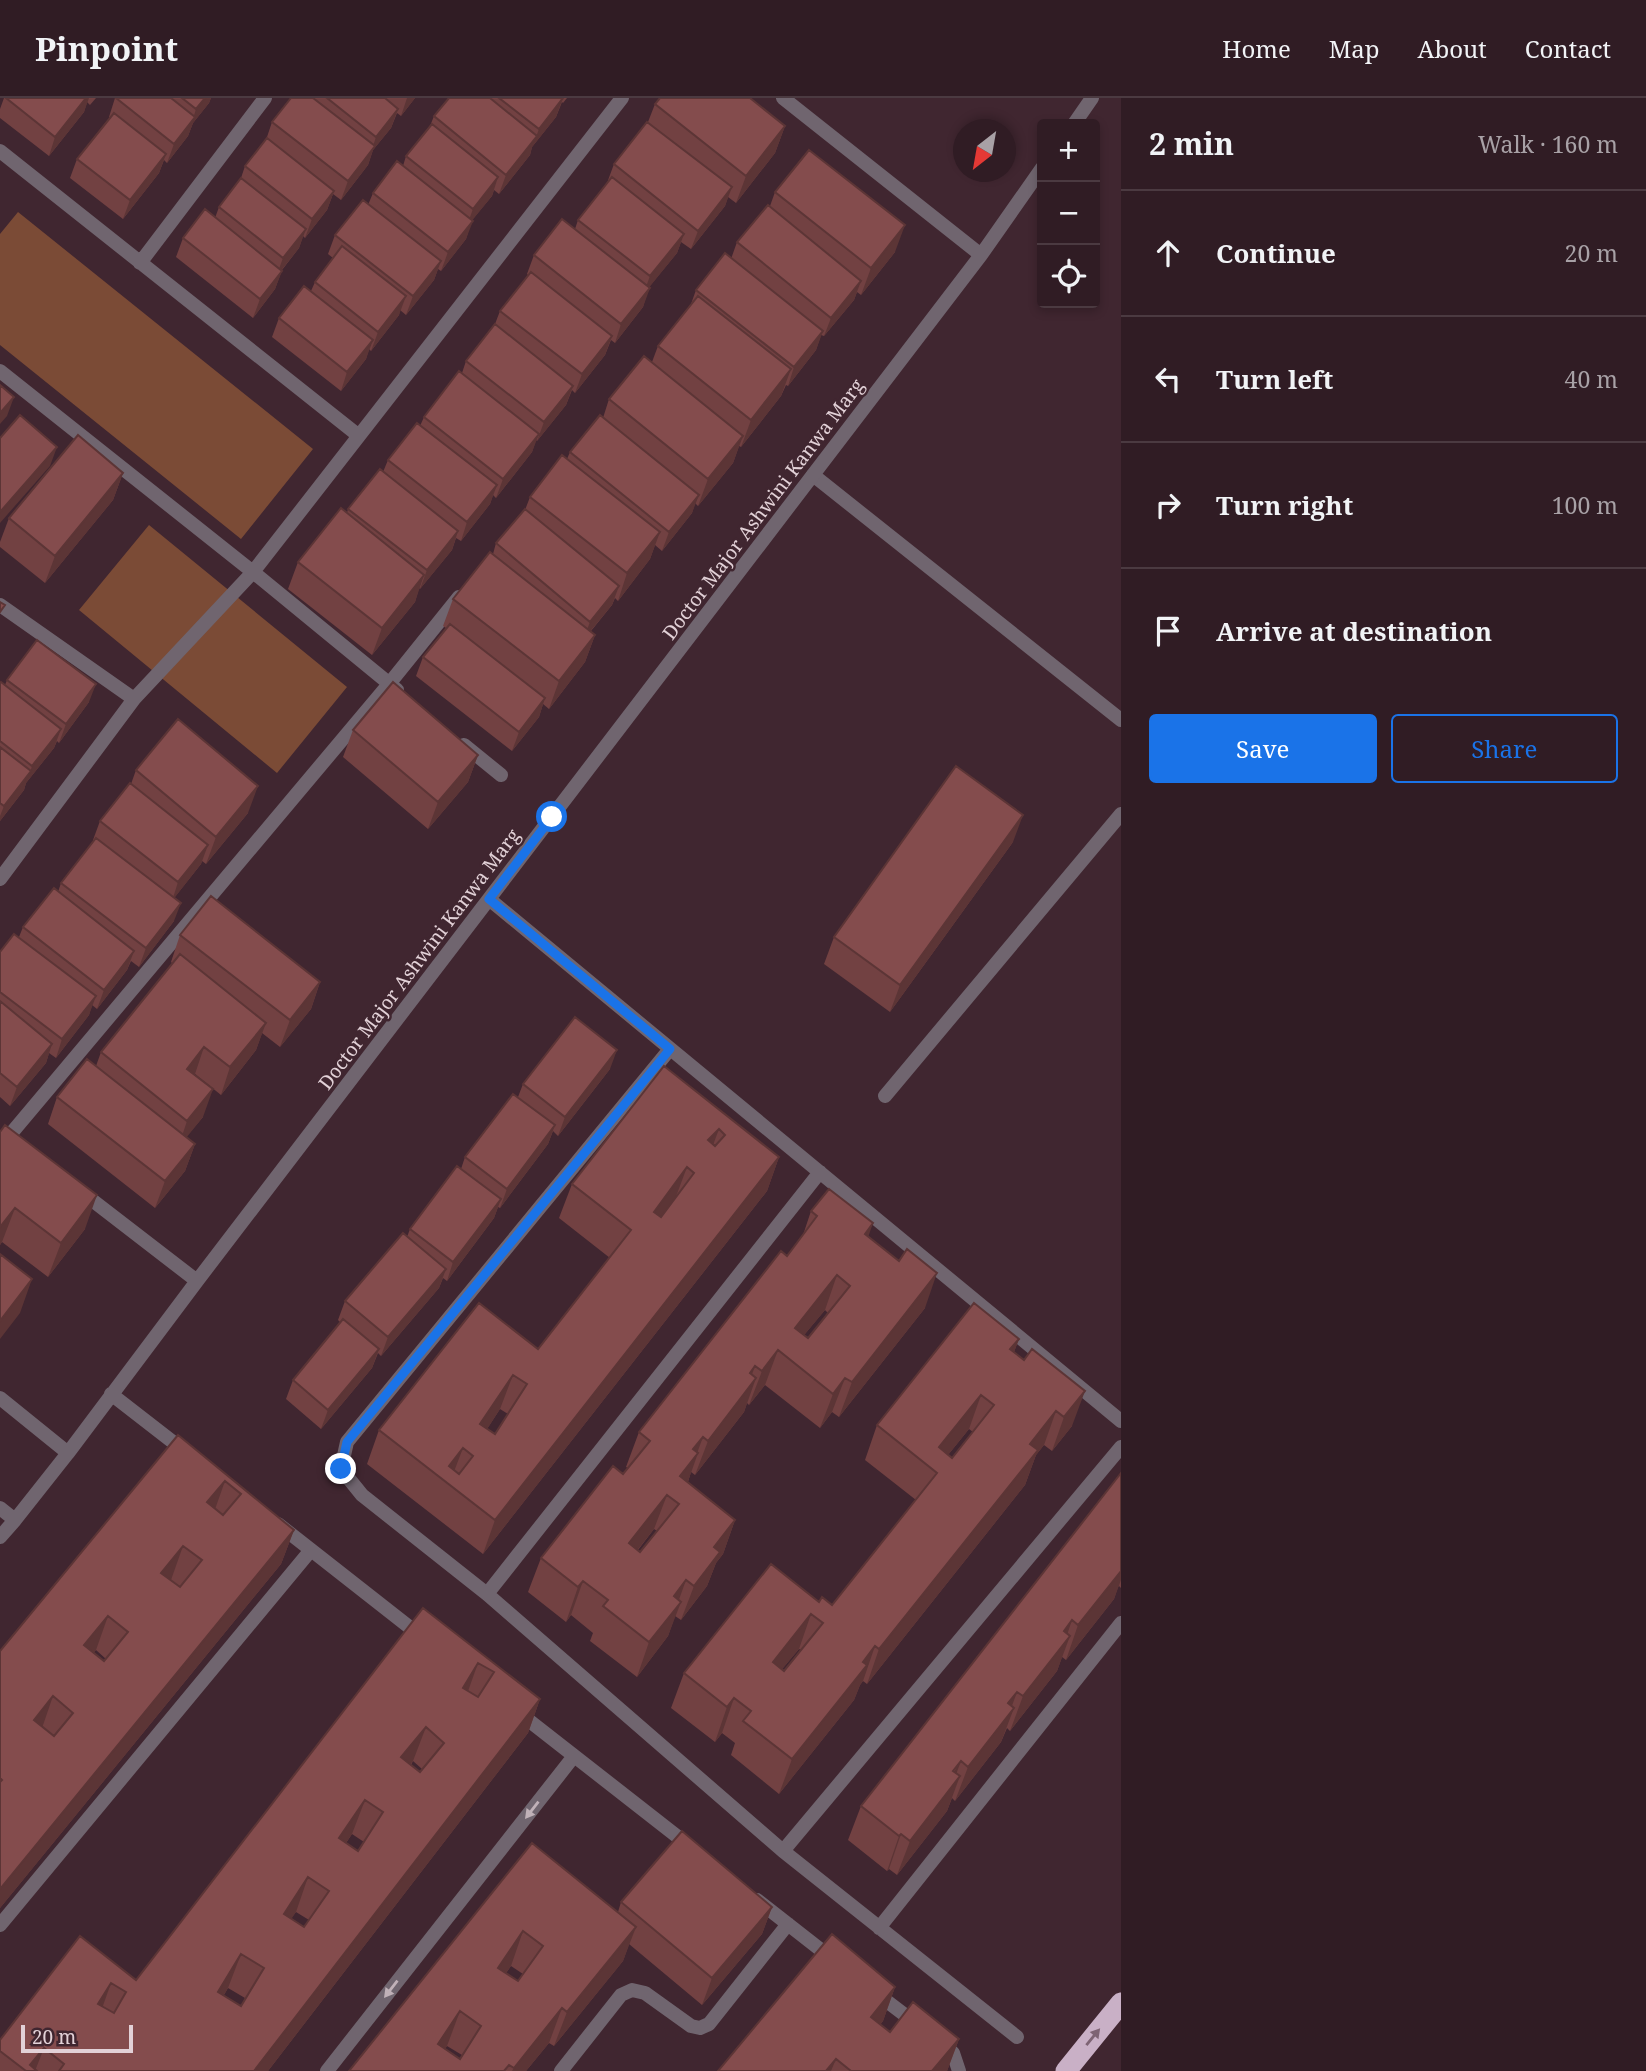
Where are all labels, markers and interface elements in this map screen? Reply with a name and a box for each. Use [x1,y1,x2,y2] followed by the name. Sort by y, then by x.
[35,26,178,71] text: Pinpoint
[1222,32,1291,65] text: Home
[1329,32,1380,65] text: Map
[1418,32,1487,65] text: About
[1525,32,1611,65] text: Contact
[953,119,1016,182] north arrow
[1037,119,1100,308] map controls
[1037,119,1100,182] button: +
[1149,123,1234,164] text: 2 min
[1478,128,1618,160] text: Walk · 160 m
[1037,182,1100,245] button: −
[1149,234,1187,272] icon: ahead
[1216,235,1336,271] text: Continue
[1565,237,1618,269] text: 20 m
[1037,245,1100,308] button: locate
[1149,360,1187,398] icon: left
[1216,361,1333,397] text: Turn left
[1565,363,1618,395] text: 40 m
[656,373,870,645] street label: Doctor Major Ashwini Kanwa Marg
[1149,486,1187,524] icon: right
[1216,487,1353,523] text: Turn right
[1552,489,1618,521] text: 100 m
[1149,612,1187,650] icon: arrive
[1216,613,1492,649] text: Arrive at destination
[1149,714,1377,783] button: Save
[1391,714,1618,783] button: Share
[536,801,567,832] route start
[312,823,526,1095] street label: Doctor Major Ashwini Kanwa Marg
[325,1453,356,1484] route end
[524,1800,539,1818] one-way arrow
[385,1980,399,1998] one-way arrow
[21,2022,133,2054] scale bar
[32,2024,76,2050] text: 20 m
[1086,2028,1101,2046] one-way arrow

